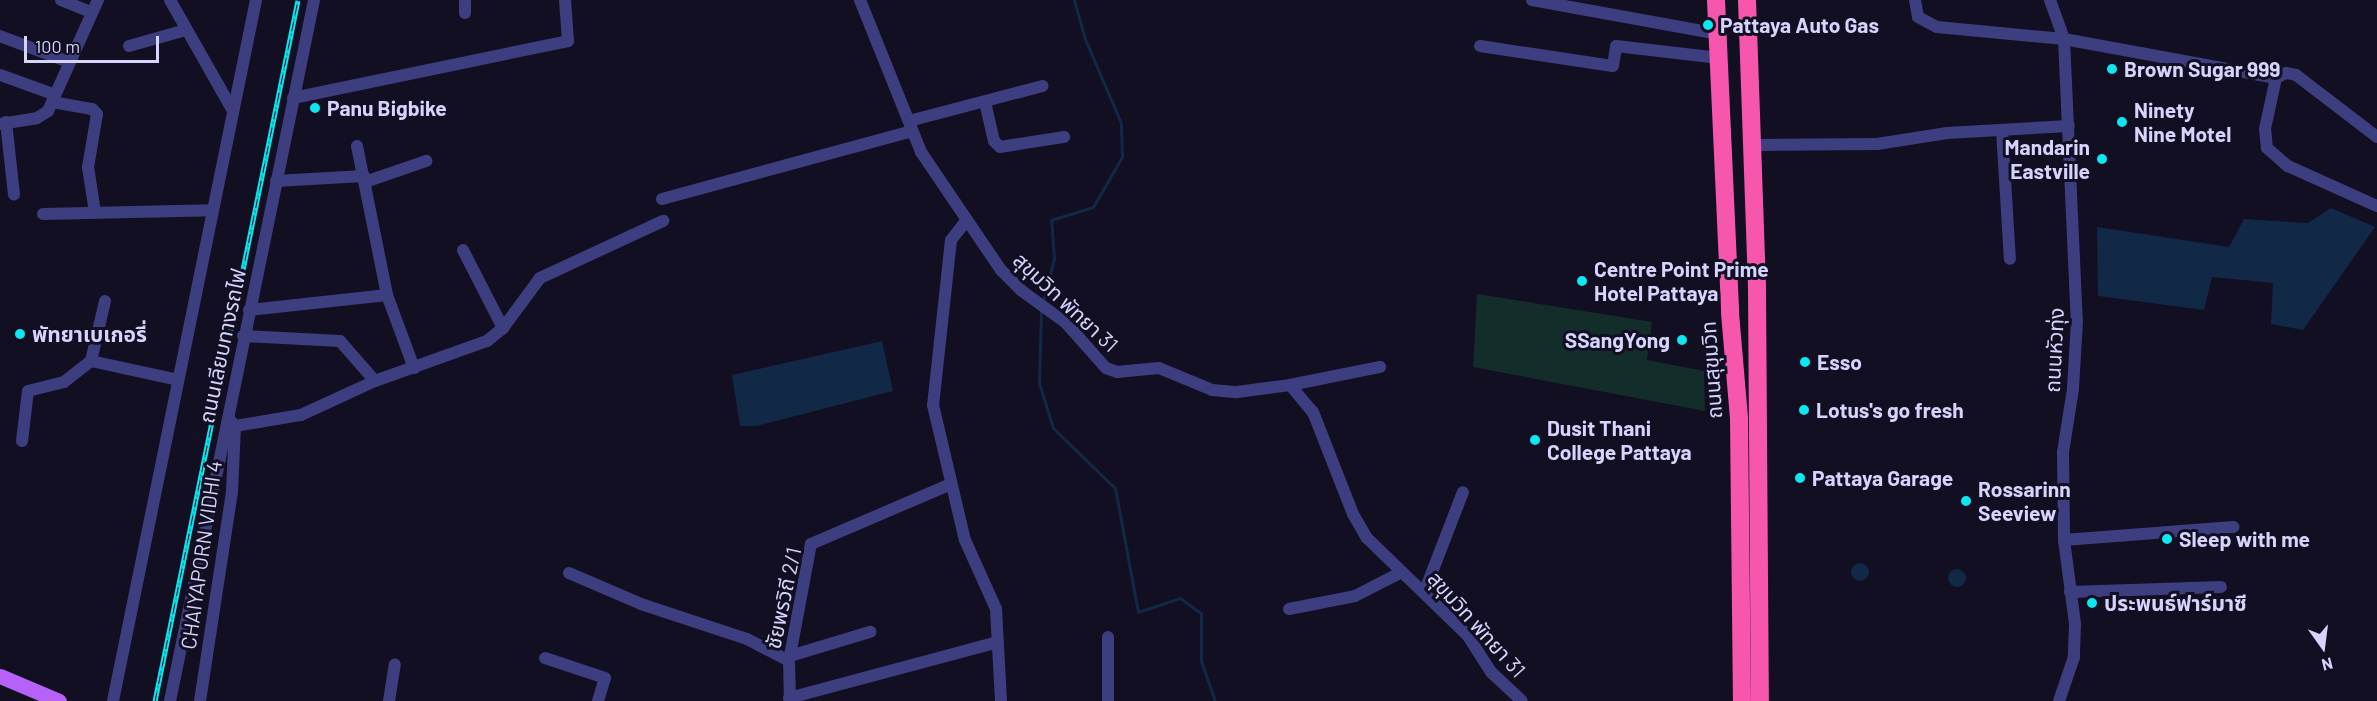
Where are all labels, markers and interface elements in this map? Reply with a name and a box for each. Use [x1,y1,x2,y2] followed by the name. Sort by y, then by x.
[1720,12,1879,38] place label: Pattaya Auto Gas
[1701,18,1715,32] marker: Pattaya Auto Gas
[27,24,162,62] scale bar
[35,35,80,57] text: 100 m
[2124,56,2280,82] place label: Brown Sugar 999
[2105,62,2119,76] marker: Brown Sugar 999
[327,95,447,121] place label: Panu Bigbike
[2134,97,2231,147] place label: Ninety Nine Motel
[308,101,322,115] marker: Panu Bigbike
[2115,115,2129,129] marker: Ninety Nine Motel
[2005,134,2090,184] place label: Mandarin Eastville
[2095,152,2109,166] marker: Mandarin Eastville
[1008,247,1124,357] street label: สุขุมวิท พัทยา 31
[1594,256,1769,306] place label: Centre Point Prime Hotel Pattaya
[193,266,251,426] street label: ถนนเลียบทางรถไฟ
[1575,274,1589,288] marker: Centre Point Prime Hotel Pattaya
[2039,307,2069,393] street label: ถนนหัวทุ่ง
[1695,320,1727,420] street label: ถนนสุขุมวิท
[32,321,147,347] place label: พัทยาเบเกอรี่
[13,327,27,341] marker: พัทยาเบเกอรี่
[1565,327,1670,353] place label: SSangYong
[1675,333,1689,347] marker: SSangYong
[1817,349,1862,375] place label: Esso
[1798,355,1812,369] marker: Esso
[1816,397,1964,423] place label: Lotus's go fresh
[1797,403,1811,417] marker: Lotus's go fresh
[1547,415,1692,465] place label: Dusit Thani College Pattaya
[1528,433,1542,447] marker: Dusit Thani College Pattaya
[175,459,227,651] street label: CHAIYAPORN VIDHI 4
[1812,465,1953,491] place label: Pattaya Garage
[1793,471,1807,485] marker: Pattaya Garage
[1978,476,2071,526] place label: Rossarinn Seeview
[1959,494,1973,508] marker: Rossarinn Seeview
[2179,526,2310,552] place label: Sleep with me
[2160,532,2174,546] marker: Sleep with me
[760,545,806,651] street label: ชัยพรวิถี 2/1
[1423,566,1531,682] street label: สุขุมวิท พัทยา 31
[2104,590,2247,616] place label: ประพนธ์ฟาร์มาซี
[2085,596,2099,610] marker: ประพนธ์ฟาร์มาซี
[2293,617,2353,677] north arrow
[2320,654,2335,675] text: N

